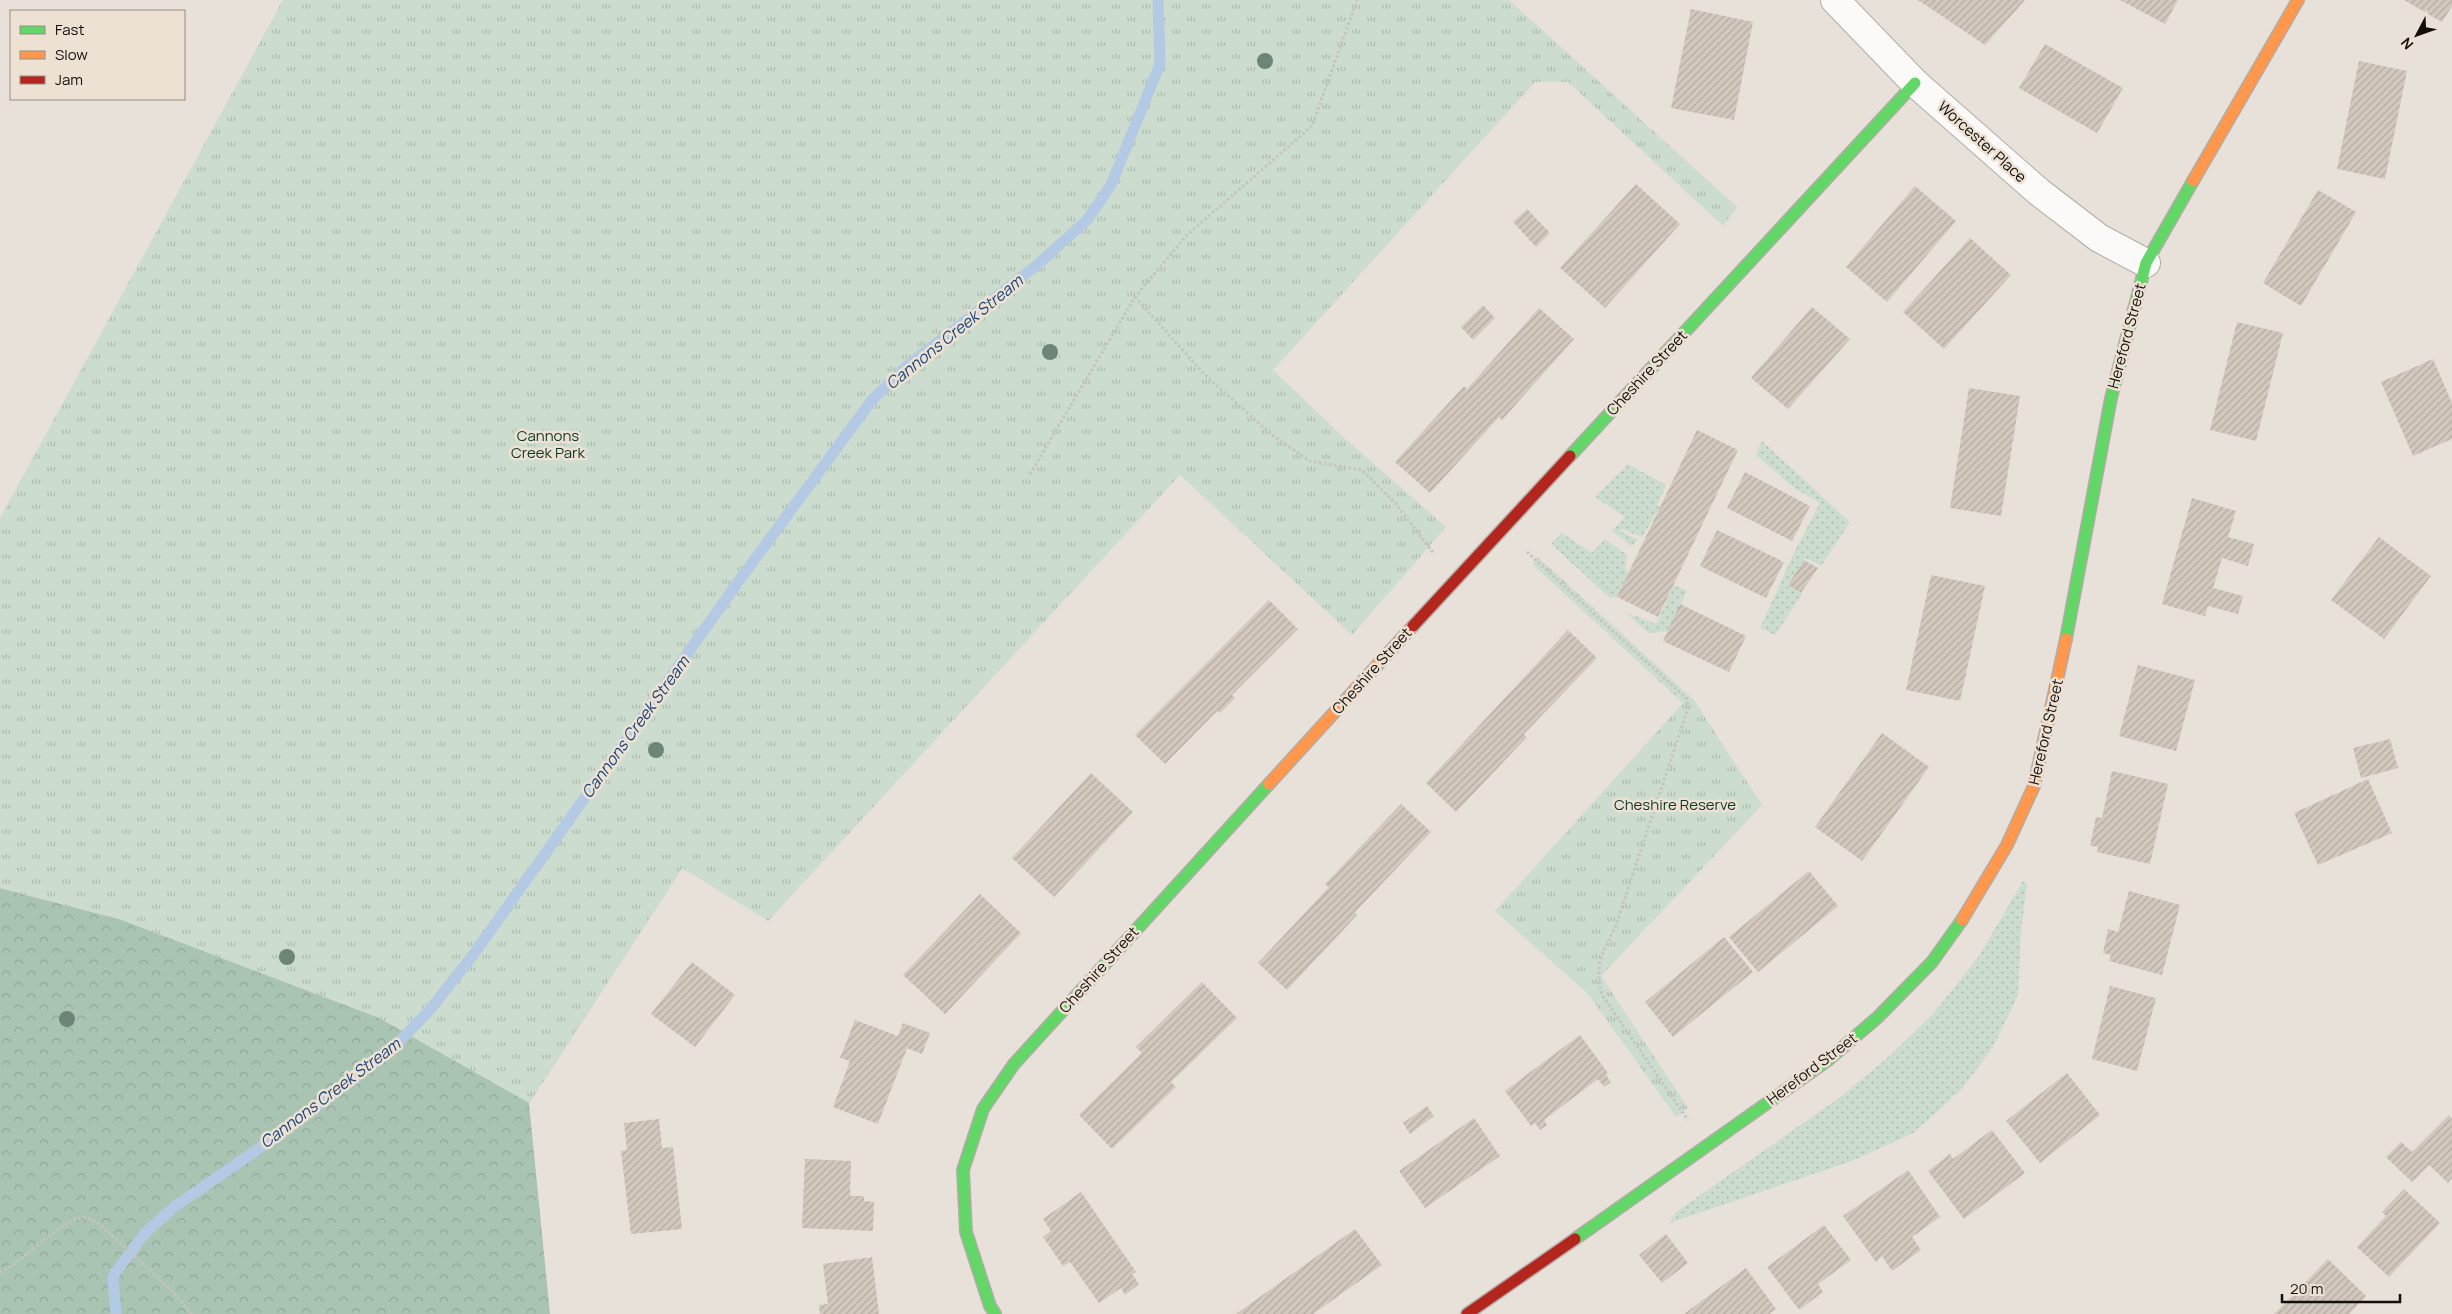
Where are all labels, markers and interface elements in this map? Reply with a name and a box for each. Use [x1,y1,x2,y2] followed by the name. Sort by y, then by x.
[10,10,185,100] legend
[2392,10,2442,60] north arrow
[55,19,84,40] text: Fast
[2396,34,2417,54] text: N
[55,44,88,65] text: Slow
[55,69,83,90] text: Jam
[1933,96,2031,187] street label: Worcester Place
[881,269,1028,394] water label: Cannons Creek Stream
[2102,281,2151,391] street label: Hereford Street
[1602,325,1692,420] street label: Cheshire Street
[511,425,585,463] park label: Cannons Creek Park
[1327,623,1416,718] street label: Cheshire Street
[576,650,695,802] water label: Cannons Creek Stream
[2023,677,2068,787] street label: Hereford Street
[1614,794,1736,815] park label: Cheshire Reserve
[1054,922,1143,1017] street label: Cheshire Street
[1762,1028,1861,1110] street label: Hereford Street
[255,1032,406,1153] water label: Cannons Creek Stream
[2282,1272,2400,1304] scale bar
[2290,1278,2323,1299] text: 20 m

